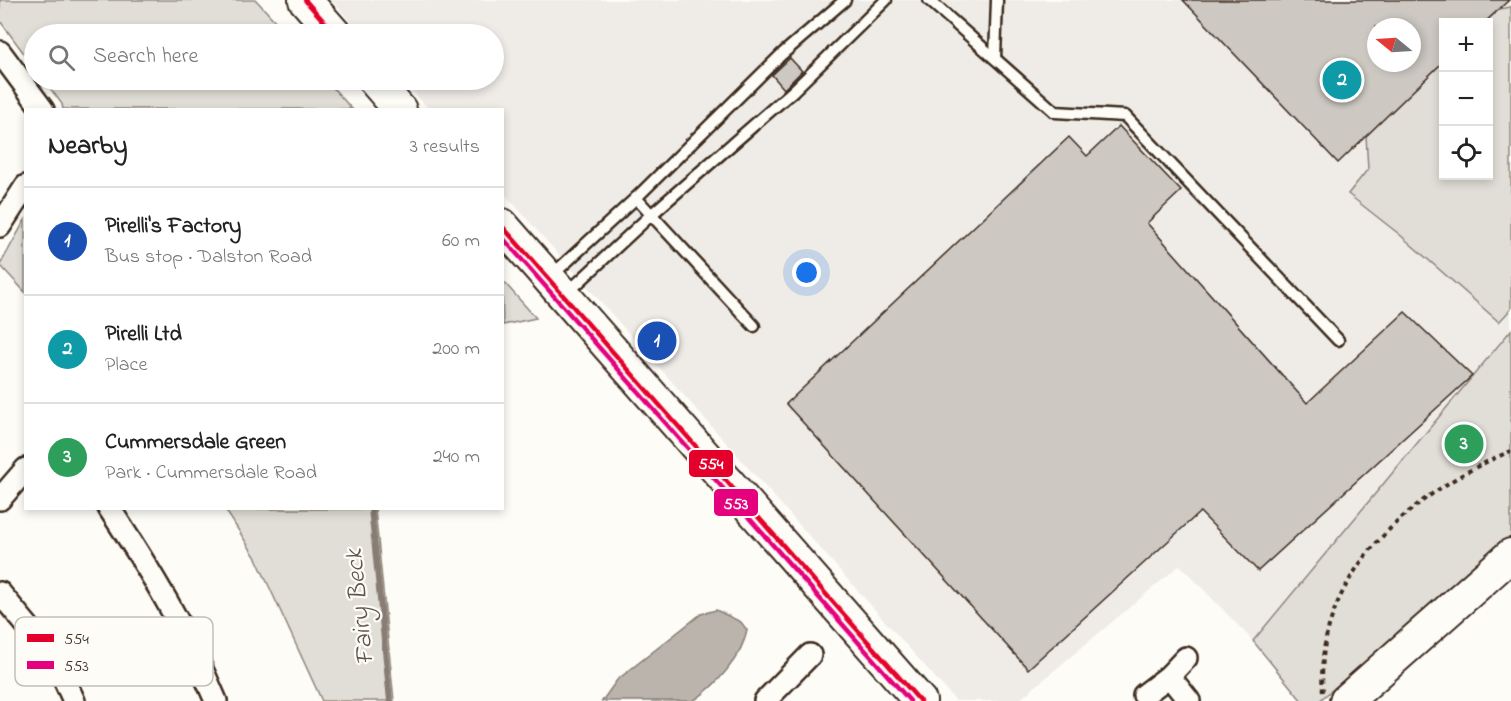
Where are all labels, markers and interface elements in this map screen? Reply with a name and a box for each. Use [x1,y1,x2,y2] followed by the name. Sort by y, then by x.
[1367,18,1421,72] north arrow
[1439,18,1493,180] map controls
[1439,18,1493,72] button: +
[24,24,504,90] search box
[45,41,78,74] icon: search
[93,41,198,73] text: Search here
[1322,58,1362,103] pin: 2
[1439,72,1493,126] button: −
[1439,126,1493,180] button: locate
[48,128,127,166] text: Nearby
[410,133,480,162] text: 3 results
[105,211,241,243] text: Pirelli's Factory
[64,227,71,256] text: 1
[442,227,480,256] text: 60 m
[105,243,312,272] text: Bus stop · Dalston Road
[792,258,821,287] your location
[638,318,676,364] pin: 1
[105,319,182,351] text: Pirelli Ltd
[63,335,72,364] text: 2
[432,335,480,364] text: 200 m
[105,351,147,380] text: Place
[1444,422,1484,466] pin: 3
[105,427,286,459] text: Cummersdale Green
[63,443,72,472] text: 3
[433,443,480,472] text: 240 m
[688,449,734,478] line badge: 554
[699,453,724,477] text: 554
[105,459,317,488] text: Park · Cummersdale Road
[713,488,759,517] line badge: 553
[724,493,749,517] text: 553
[336,545,386,667] water label: Fairy Beck
[15,617,213,686] legend
[64,628,89,652] text: 554
[64,655,89,679] text: 553

